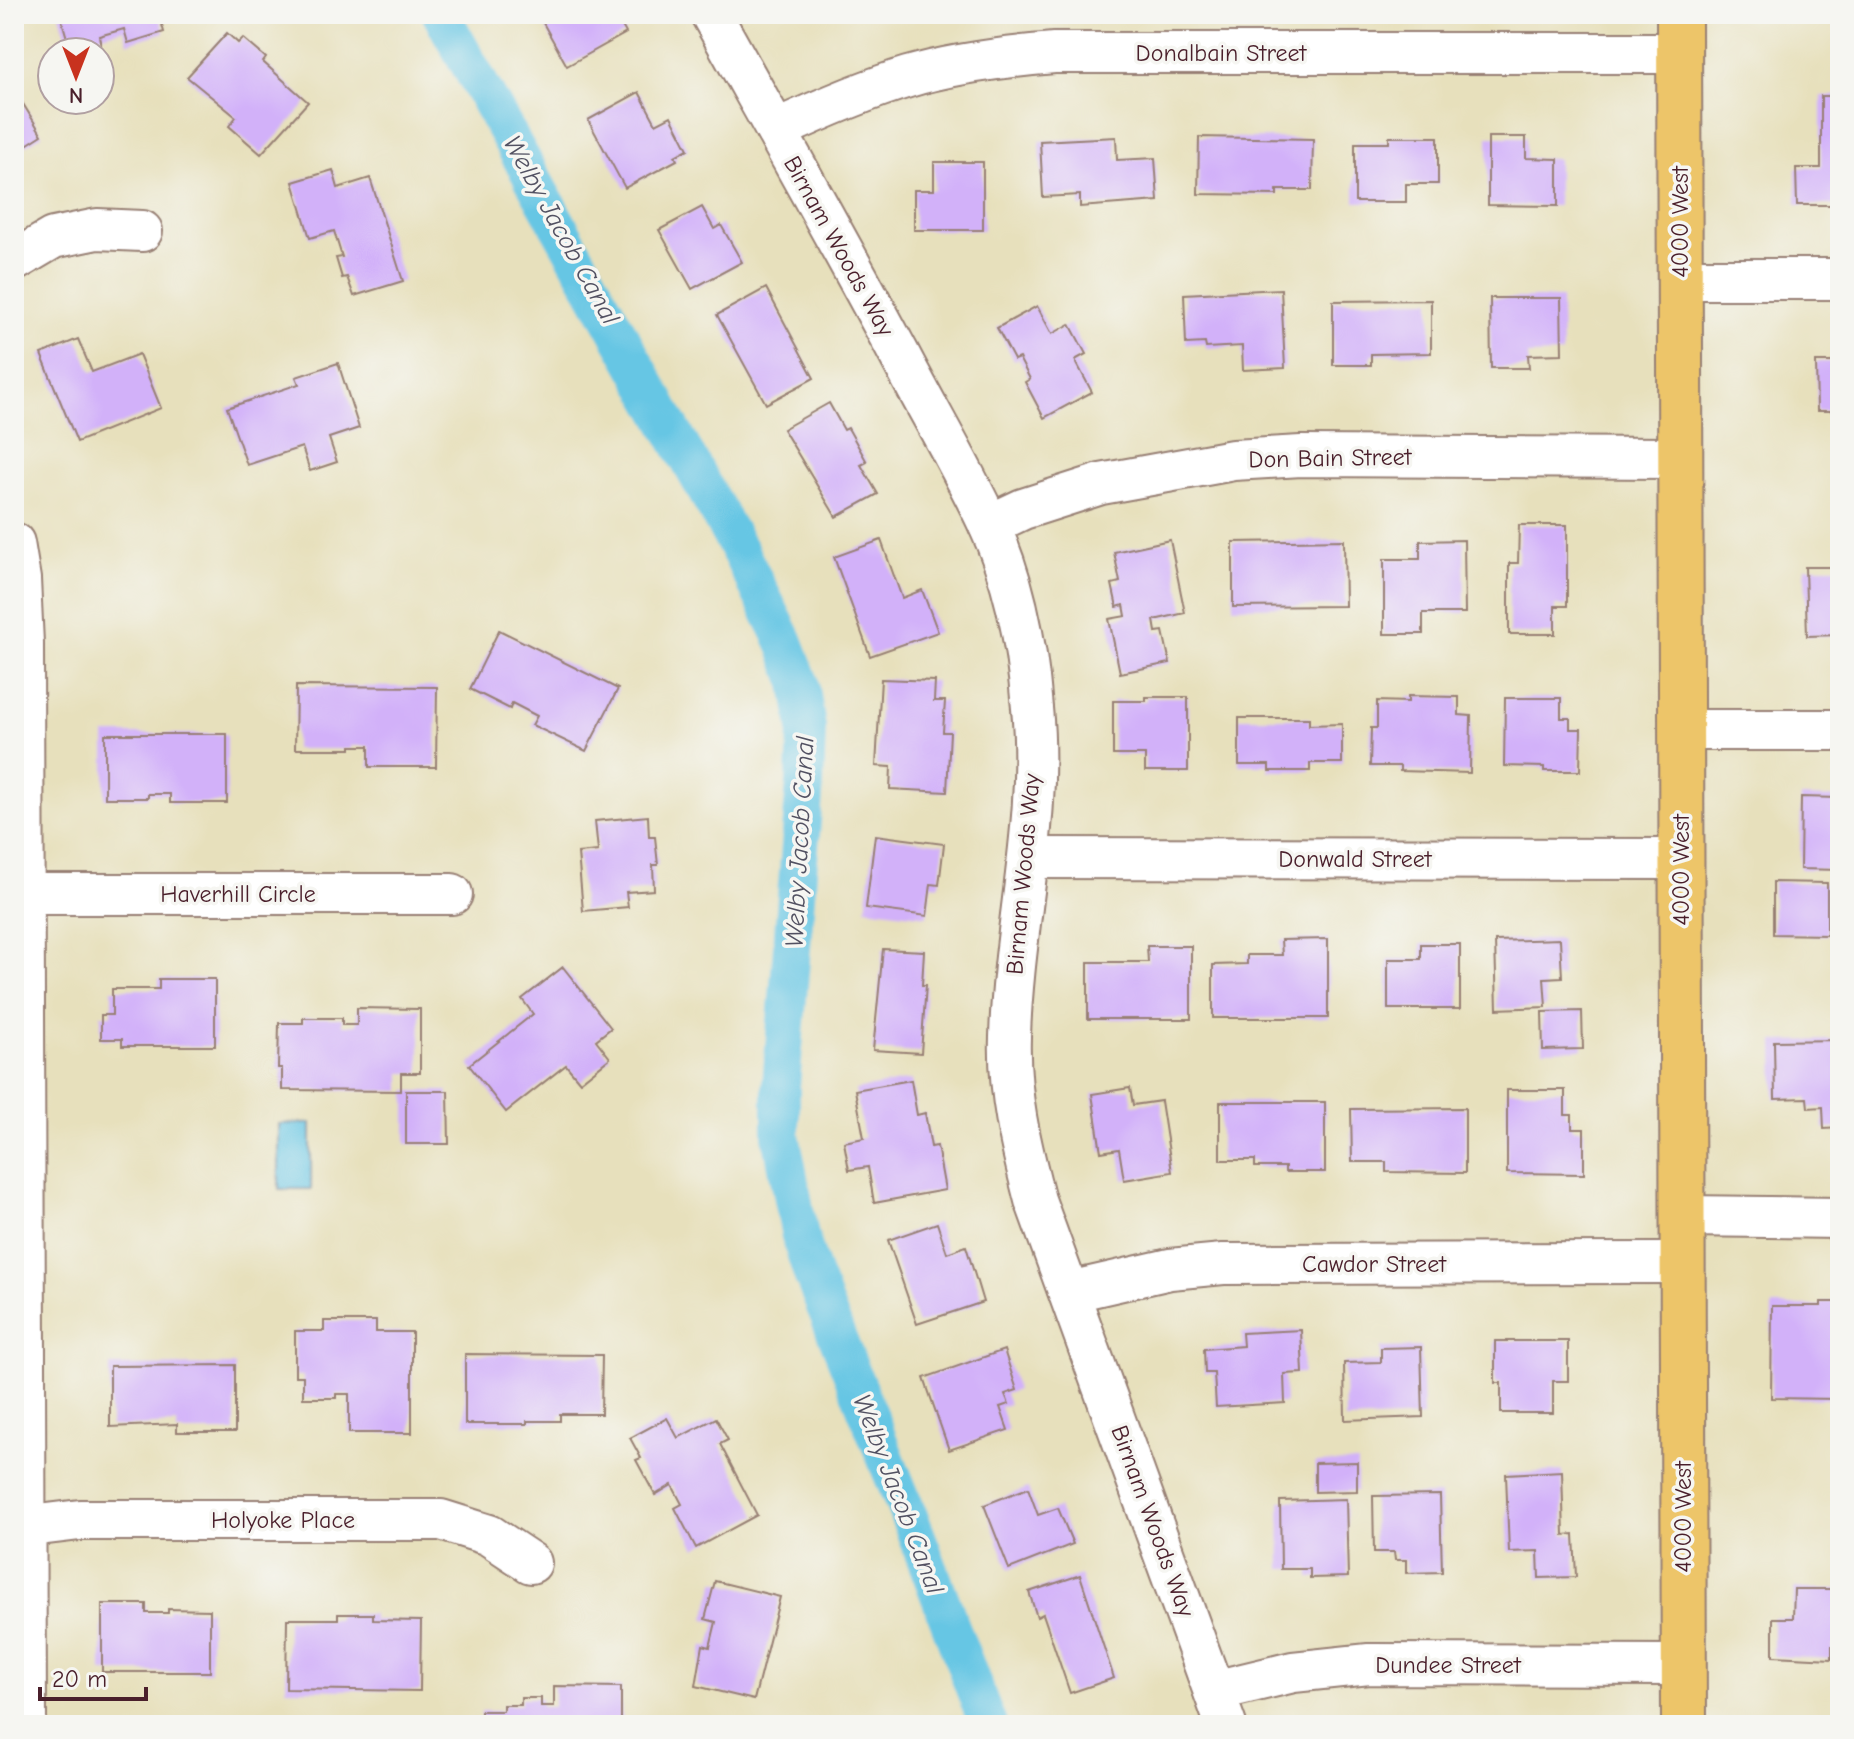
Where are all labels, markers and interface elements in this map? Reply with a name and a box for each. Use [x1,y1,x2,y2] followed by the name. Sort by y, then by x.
[36,36,116,116] north arrow
[1136,39,1308,67] street label: Donalbain Street
[69,82,83,108] text: N
[497,130,626,330] water label: Welby Jacob Canal
[778,151,900,341] street label: Birnam Woods Way
[1666,165,1694,278] street label: 4000 West
[1248,443,1413,473] street label: Don Bain Street
[779,735,821,948] water label: Welby Jacob Canal
[1000,772,1046,976] street label: Birnam Woods Way
[1667,813,1695,926] street label: 4000 West
[1278,845,1433,873] street label: Donwald Street
[160,880,316,908] street label: Haverhill Circle
[1302,1250,1447,1278] street label: Cawdor Street
[846,1390,950,1598] water label: Welby Jacob Canal
[1105,1421,1201,1621] street label: Birnam Woods Way
[1669,1460,1697,1573] street label: 4000 West
[211,1506,355,1534] street label: Holyoke Place
[40,1651,146,1701] scale bar
[1375,1651,1522,1679] street label: Dundee Street
[52,1665,107,1693] text: 20 m

